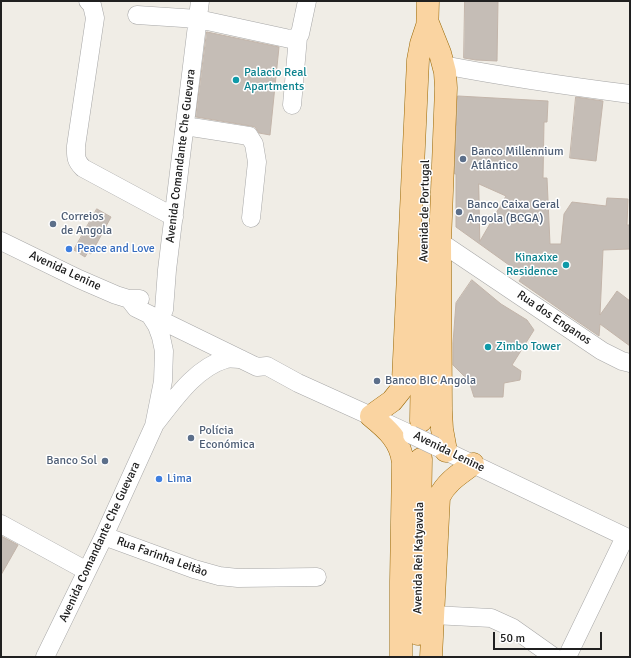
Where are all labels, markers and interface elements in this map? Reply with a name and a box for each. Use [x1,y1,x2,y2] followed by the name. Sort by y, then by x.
[244,66,307,94] place label: Palacio Real Apartments
[163,68,199,244] street label: Avenida Comandante Che Guevara
[231,75,241,85] marker: Palacio Real Apartments
[471,145,564,173] place label: Banco Millennium Atlântico
[458,154,468,164] marker: Banco Millennium Atlântico
[417,160,433,262] street label: Avenida de Portugal
[467,198,560,226] place label: Banco Caixa Geral Angola (BCGA)
[454,207,464,217] marker: Banco Caixa Geral Angola (BCGA)
[61,210,112,238] place label: Correios de Angola
[48,219,58,229] marker: Correios de Angola
[77,242,155,256] place label: Peace and Love
[64,244,74,254] marker: Peace and Love
[27,248,103,294] street label: Avenida Lenine
[506,251,558,279] place label: Kinaxixe Residence
[561,260,571,270] marker: Kinaxixe Residence
[514,288,594,348] street label: Rua dos Enganos
[496,340,561,354] place label: Zimbo Tower
[483,342,493,352] marker: Zimbo Tower
[385,374,476,388] place label: Banco BIC Angola
[372,376,382,386] marker: Banco BIC Angola
[199,424,255,452] place label: Polícia Económica
[411,429,487,475] street label: Avenida Lenine
[186,433,196,443] marker: Polícia Económica
[46,454,97,468] place label: Banco Sol
[100,456,110,466] marker: Banco Sol
[56,460,144,624] street label: Avenida Comandante Che Guevara
[167,472,192,486] place label: Lima
[154,474,164,484] marker: Lima
[411,502,427,614] street label: Avenida Rei Katyavala
[115,534,209,580] street label: Rua Farinha Leitào
[495,624,604,650] scale bar
[500,631,525,646] text: 50 m

